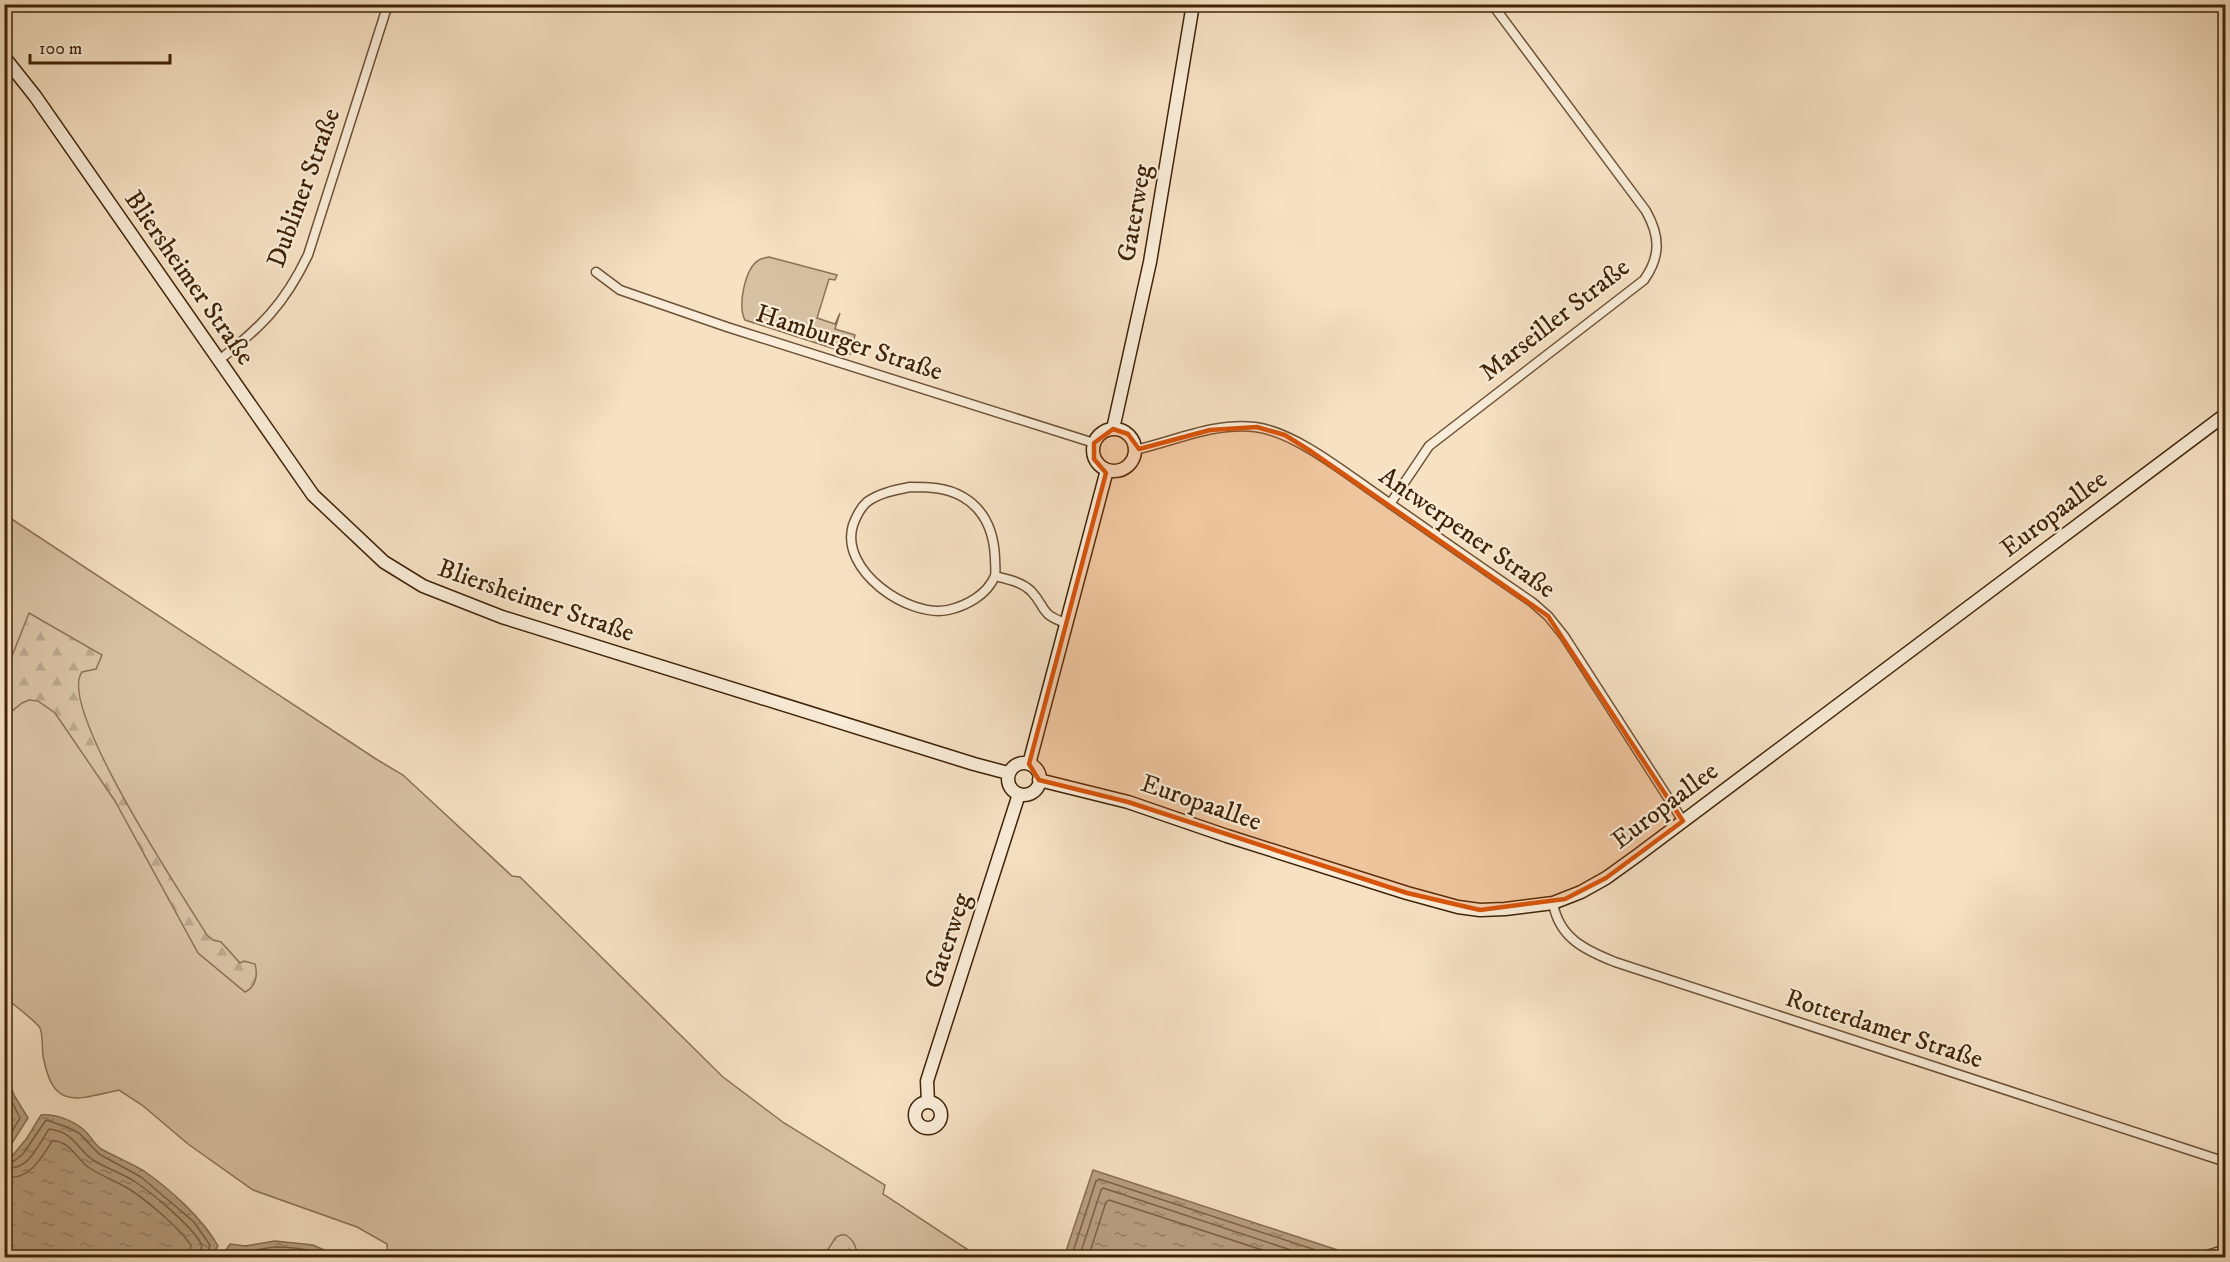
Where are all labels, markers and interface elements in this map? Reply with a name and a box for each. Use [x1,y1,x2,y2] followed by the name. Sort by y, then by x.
[30,27,170,65] scale bar
[39,38,82,60] text: 100 m
[260,104,348,272] street label: Dubliner Straße
[1110,161,1160,264] street label: Gaterweg
[117,184,261,372] street label: Bliersheimer Straße
[1473,251,1637,389] street label: Marseiller Straße
[751,297,947,389] street label: Hamburger Straße
[1372,460,1562,606] street label: Antwerpener Straße
[1994,463,2114,565] street label: Europaallee
[433,552,639,650] street label: Bliersheimer Straße
[1605,755,1725,857] street label: Europaallee
[1136,767,1266,839] street label: Europaallee
[917,889,979,993] street label: Gaterweg
[1781,982,1987,1076] street label: Rotterdamer Straße

